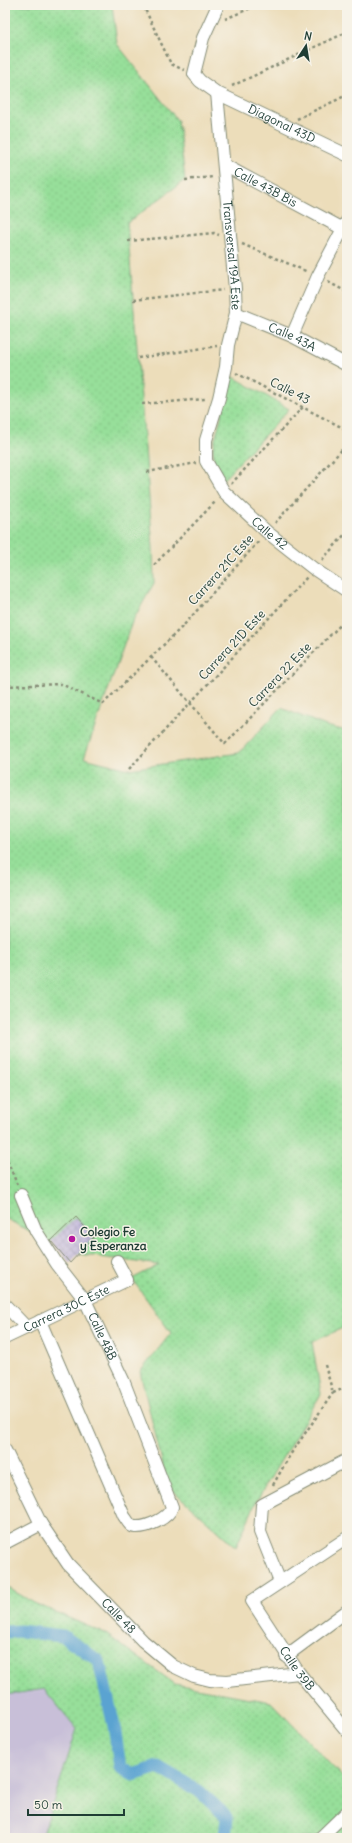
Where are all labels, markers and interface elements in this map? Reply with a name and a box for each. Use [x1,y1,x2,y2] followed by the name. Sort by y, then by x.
[286,26,326,66] north arrow
[303,29,313,44] text: N
[246,101,318,146] street label: Diagonal 43D
[231,164,300,210] street label: Calle 43B Bis
[220,200,244,310] street label: Transversal 19A Este
[266,319,319,354] street label: Calle 43A
[268,374,313,407] street label: Calle 43
[249,513,291,553] street label: Calle 42
[185,531,256,608] street label: Carrera 21C Este
[195,606,268,683] street label: Carrera 21D Este
[245,639,314,710] street label: Carrera 22 Este
[80,1224,147,1254] place label: Colegio Fe y Esperanza
[67,1234,77,1244] marker: Colegio Fe y Esperanza
[21,1282,112,1335] street label: Carrera 30C Este
[85,1310,121,1363] street label: Calle 48B
[98,1595,139,1636] street label: Calle 48
[276,1643,318,1693] street label: Calle 39B
[28,1791,124,1817] scale bar
[34,1797,63,1812] text: 50 m

